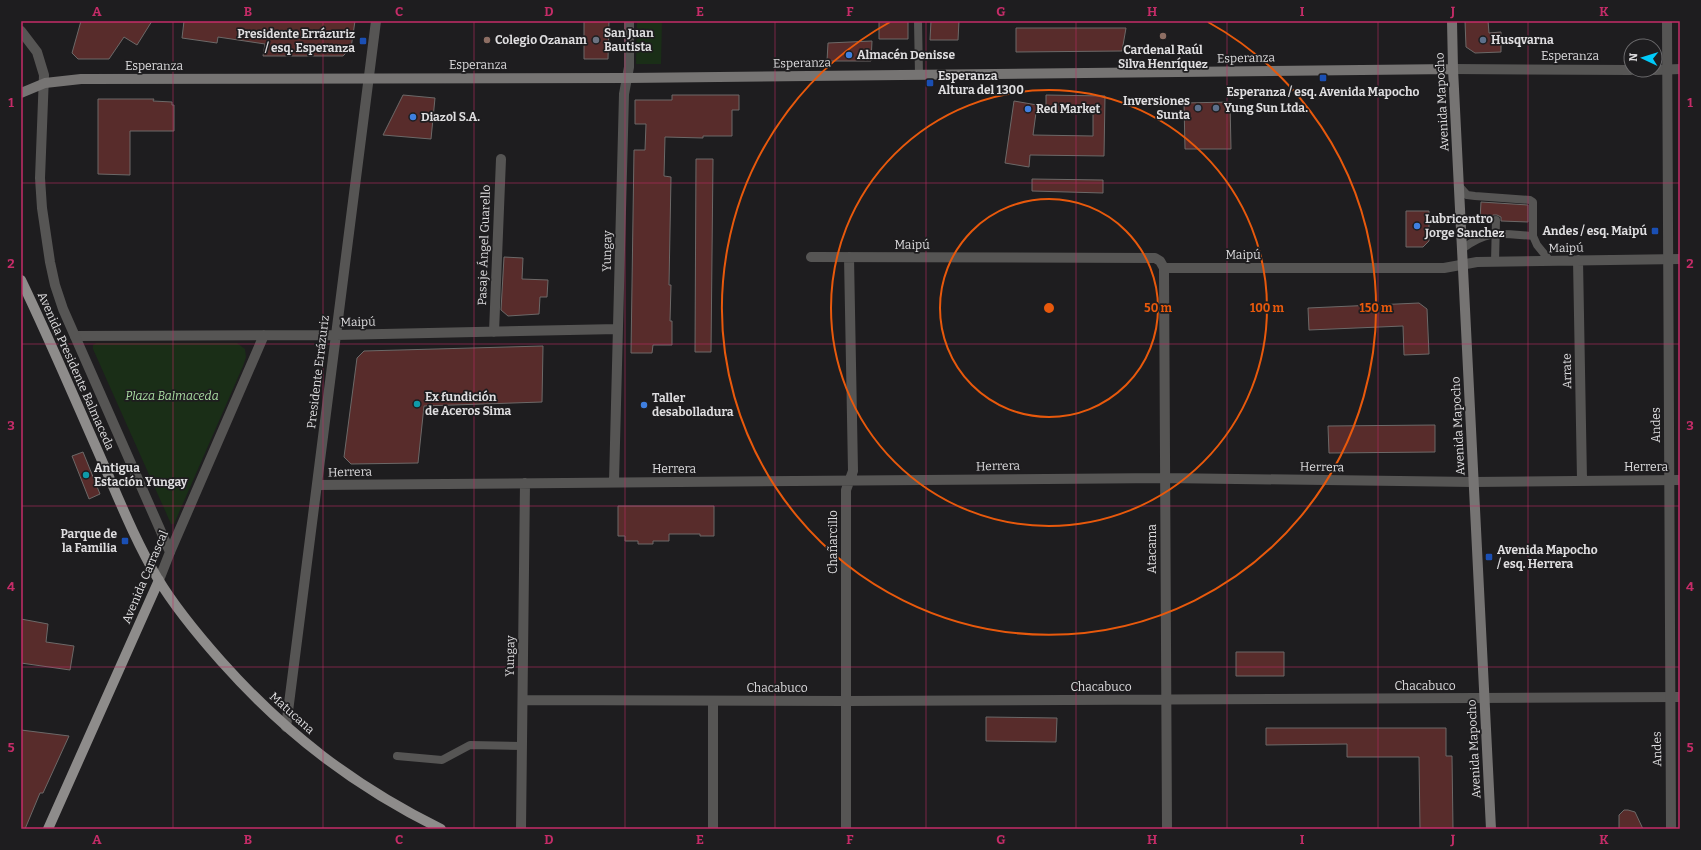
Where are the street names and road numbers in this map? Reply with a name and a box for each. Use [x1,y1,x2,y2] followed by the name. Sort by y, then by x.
[1541,49,1599,63] street label: Esperanza
[1217,50,1276,66] street label: Esperanza
[1432,52,1452,152] street label: Avenida Mapocho
[773,55,832,71] street label: Esperanza
[449,58,507,72] street label: Esperanza
[125,59,183,73] street label: Esperanza
[474,184,493,306] street label: Pasaje Ángel Guarello
[600,230,614,272] street label: Yungay
[894,238,930,252] street label: Maipú
[1548,241,1584,255] street label: Maipú
[1225,248,1261,262] street label: Maipú
[35,290,117,453] street label: Avenida Presidente Balmaceda
[304,314,332,429] street label: Presidente Errázuriz
[340,315,376,329] street label: Maipú
[1560,353,1574,389] street label: Arrate
[1448,376,1468,476] street label: Avenida Mapocho
[1649,407,1663,443] street label: Andes
[976,459,1021,473] street label: Herrera
[1300,460,1345,474] street label: Herrera
[1624,460,1669,474] street label: Herrera
[652,462,697,476] street label: Herrera
[328,465,373,479] street label: Herrera
[826,510,840,574] street label: Chañarcillo
[1145,524,1159,574] street label: Atacama
[119,528,171,626] street label: Avenida Carrascal
[503,635,517,677] street label: Yungay
[1394,679,1456,693] street label: Chacabuco
[1070,680,1132,694] street label: Chacabuco
[746,681,808,695] street label: Chacabuco
[267,689,318,737] street label: Matucana
[1464,699,1484,799] street label: Avenida Mapocho
[1650,731,1664,767] street label: Andes

